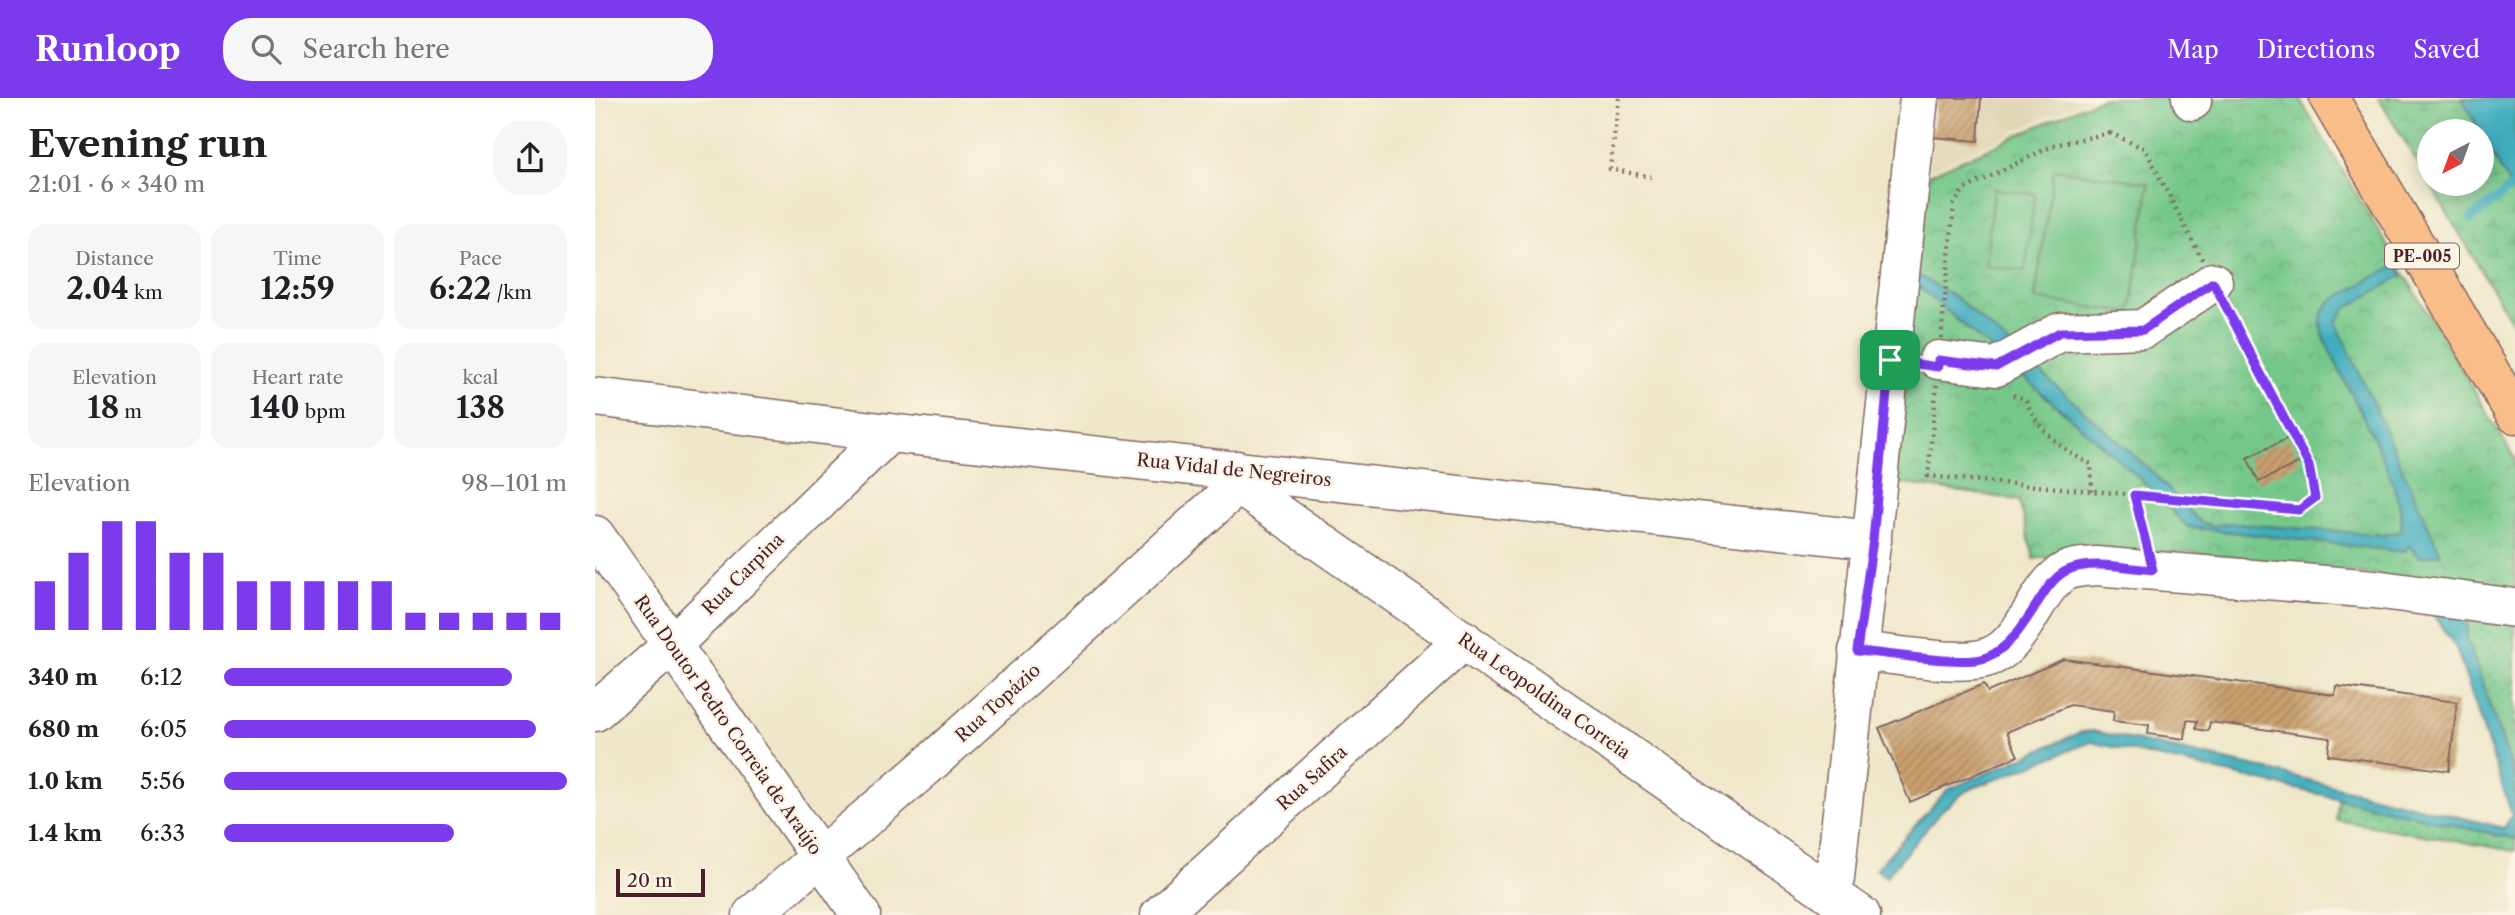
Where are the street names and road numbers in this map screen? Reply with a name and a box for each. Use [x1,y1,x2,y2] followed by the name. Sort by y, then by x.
[2385,244,2459,268] road number: PE-005
[1136,449,1332,491] street label: Rua Vidal de Negreiros
[698,528,789,619] street label: Rua Carpina
[630,591,826,859] street label: Rua Doutor Pedro Correia de Araújo
[1454,628,1635,764] street label: Rua Leopoldina Correia
[951,659,1045,747] street label: Rua Topázio
[1272,740,1352,815] street label: Rua Safira

